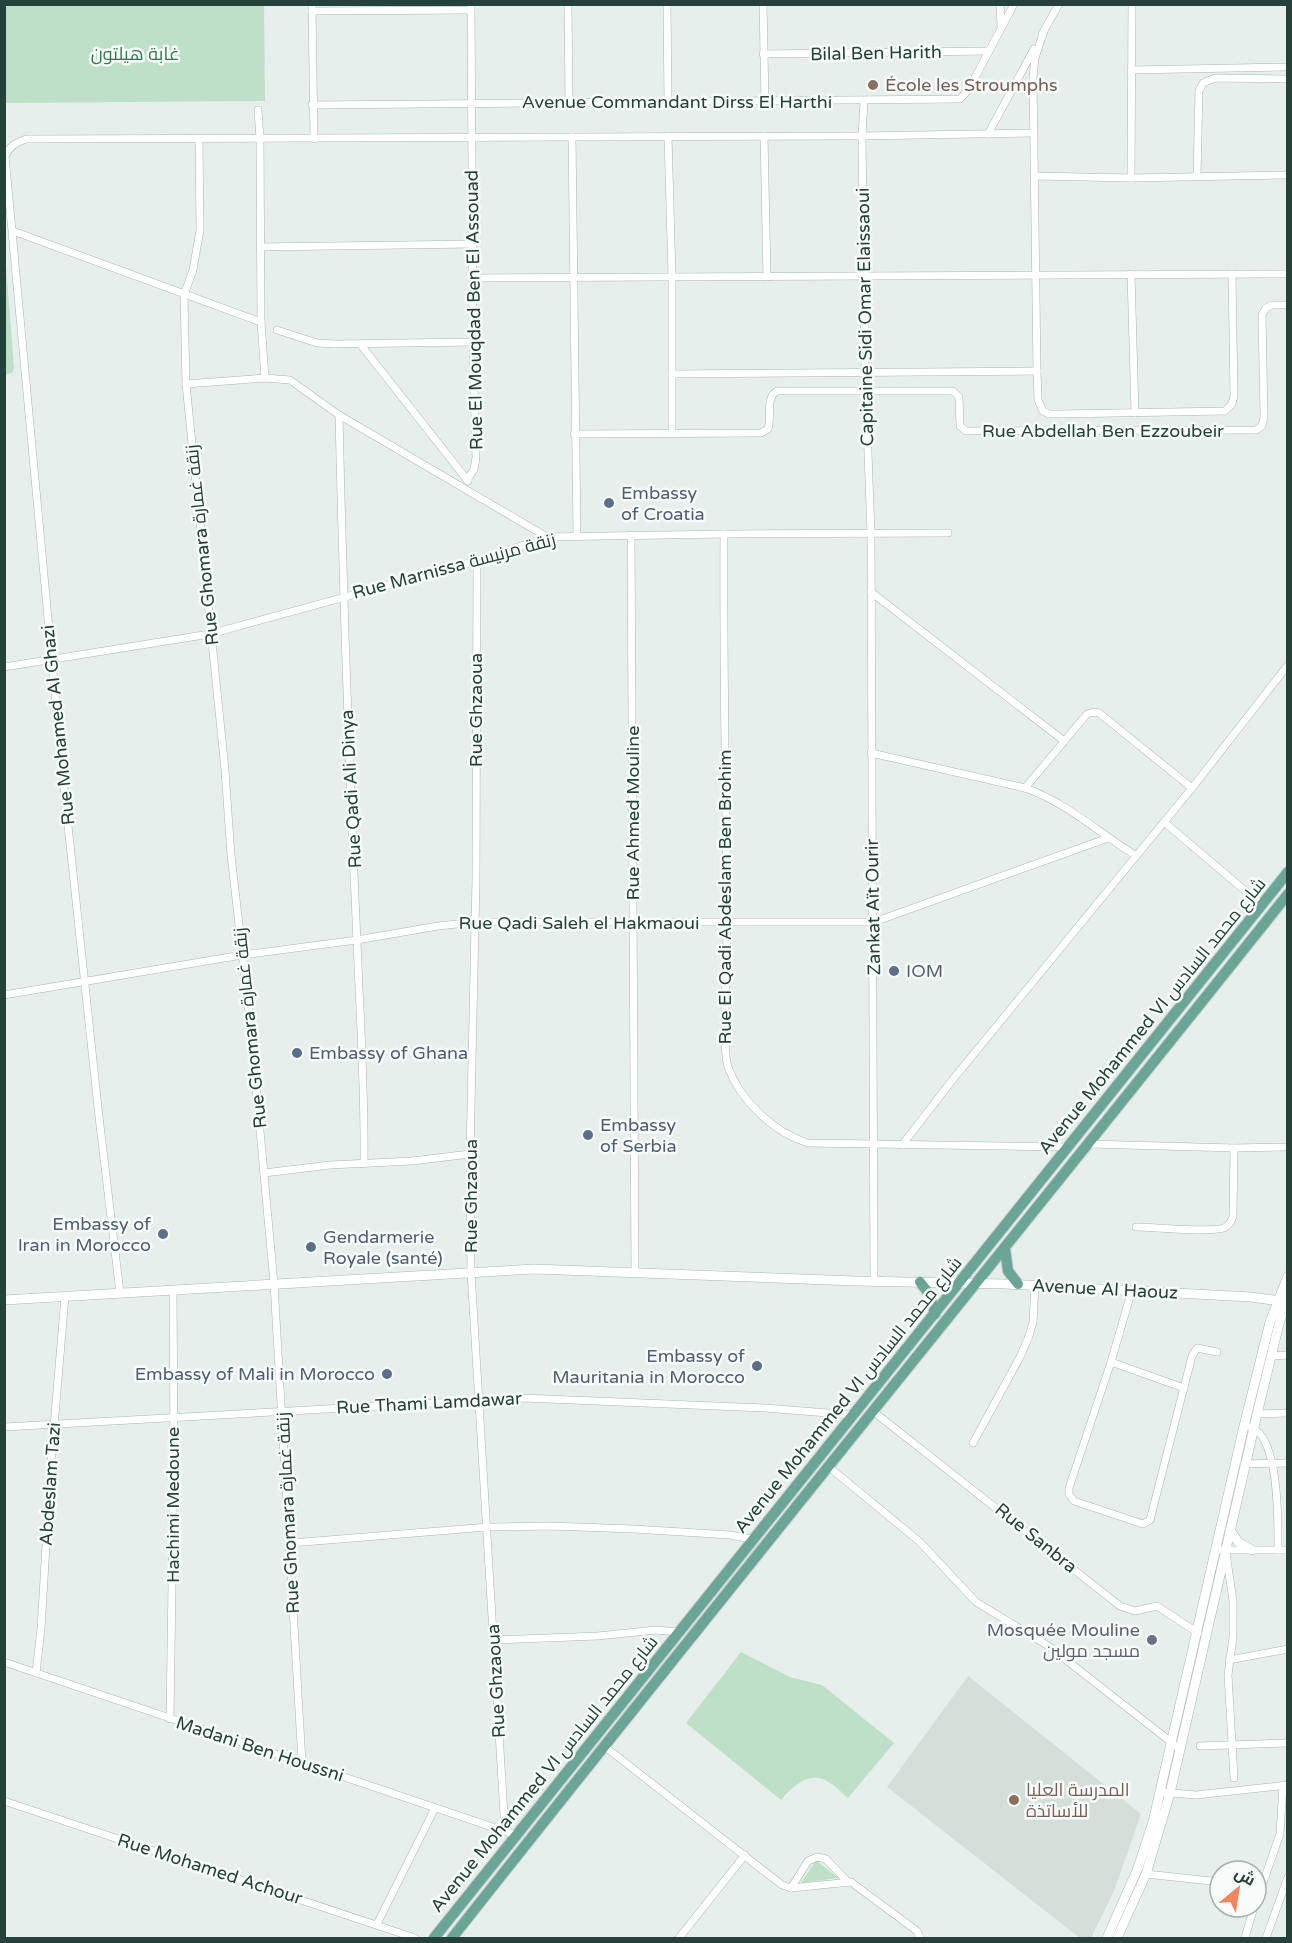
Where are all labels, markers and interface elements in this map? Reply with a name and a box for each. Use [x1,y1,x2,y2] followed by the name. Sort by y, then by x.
[810,41,942,65] street label: Bilal Ben Harith
[91,43,179,65] park label: غابة هيلتون
[885,74,1058,96] place label: École les Stroumphs
[866,78,880,92] marker: École les Stroumphs
[522,91,832,113] street label: Avenue Commandant Dirss El Harthi
[461,170,487,450] street label: Rue El Mouqdad Ben El Assouad
[852,187,878,447] street label: Capitaine Sidi Omar Elaissaoui
[982,420,1224,442] street label: Rue Abdellah Ben Ezzoubeir
[181,443,223,647] street label: Rue Ghomara زنقة غمارة
[621,482,705,525] place label: Embassy of Croatia
[602,496,616,510] marker: Embassy of Croatia
[350,528,558,604] street label: Rue Marnissa زنقة مرنيسة
[37,624,79,826] street label: Rue Mohamed Al Ghazi
[465,653,487,767] street label: Rue Ghzaoua
[336,709,366,869] street label: Rue Qadi Ali Dinya
[622,726,644,900] street label: Rue Ahmed Mouline
[714,749,736,1045] street label: Rue El Qadi Abdeslam Ben Brohim
[861,838,885,976] street label: Zankat Aït Ourir
[1034,873,1271,1159] street label: Avenue Mohammed VI شارع محمد السادس
[458,912,700,934] street label: Rue Qadi Saleh el Hakmaoui
[229,926,271,1130] street label: Rue Ghomara زنقة غمارة
[906,960,943,982] place label: IOM
[887,964,901,978] marker: IOM
[309,1042,468,1064] place label: Embassy of Ghana
[290,1046,304,1060] marker: Embassy of Ghana
[600,1114,677,1157] place label: Embassy of Serbia
[581,1128,595,1142] marker: Embassy of Serbia
[460,1139,482,1253] street label: Rue Ghzaoua
[18,1213,151,1256] place label: Embassy of Iran in Morocco
[323,1226,443,1269] place label: Gendarmerie Royale (santé)
[156,1227,170,1241] marker: Embassy of Iran in Morocco
[304,1240,318,1254] marker: Gendarmerie Royale (santé)
[730,1252,967,1538] street label: Avenue Mohammed VI شارع محمد السادس
[1031,1274,1179,1304] street label: Avenue Al Haouz
[552,1345,745,1388] place label: Embassy of Mauritania in Morocco
[750,1359,764,1373] marker: Embassy of Mauritania in Morocco
[135,1363,375,1385] place label: Embassy of Mali in Morocco
[380,1367,394,1381] marker: Embassy of Mali in Morocco
[336,1387,522,1419] street label: Rue Thami Lamdawar
[272,1412,304,1614] street label: Rue Ghomara زنقة غمارة
[35,1422,65,1546] street label: Abdeslam Tazi
[162,1427,184,1583] street label: Hachimi Medoune
[991,1498,1081,1578] street label: Rue Sanbra
[987,1619,1140,1662] place label: Mosquée Mouline مسجد مولين
[482,1623,510,1739] street label: Rue Ghzaoua
[426,1631,663,1917] street label: Avenue Mohammed VI شارع محمد السادس
[1145,1633,1159,1647] marker: Mosquée Mouline مسجد مولين
[173,1711,347,1787] street label: Madani Ben Houssni
[1026,1779,1130,1822] place label: المدرسة العليا للأساتذة
[1007,1793,1021,1807] marker: المدرسة العليا للأساتذة
[115,1829,305,1909] street label: Rue Mohamed Achour
[1208,1859,1268,1919] north arrow
[1231,1863,1259,1891] text: ش

